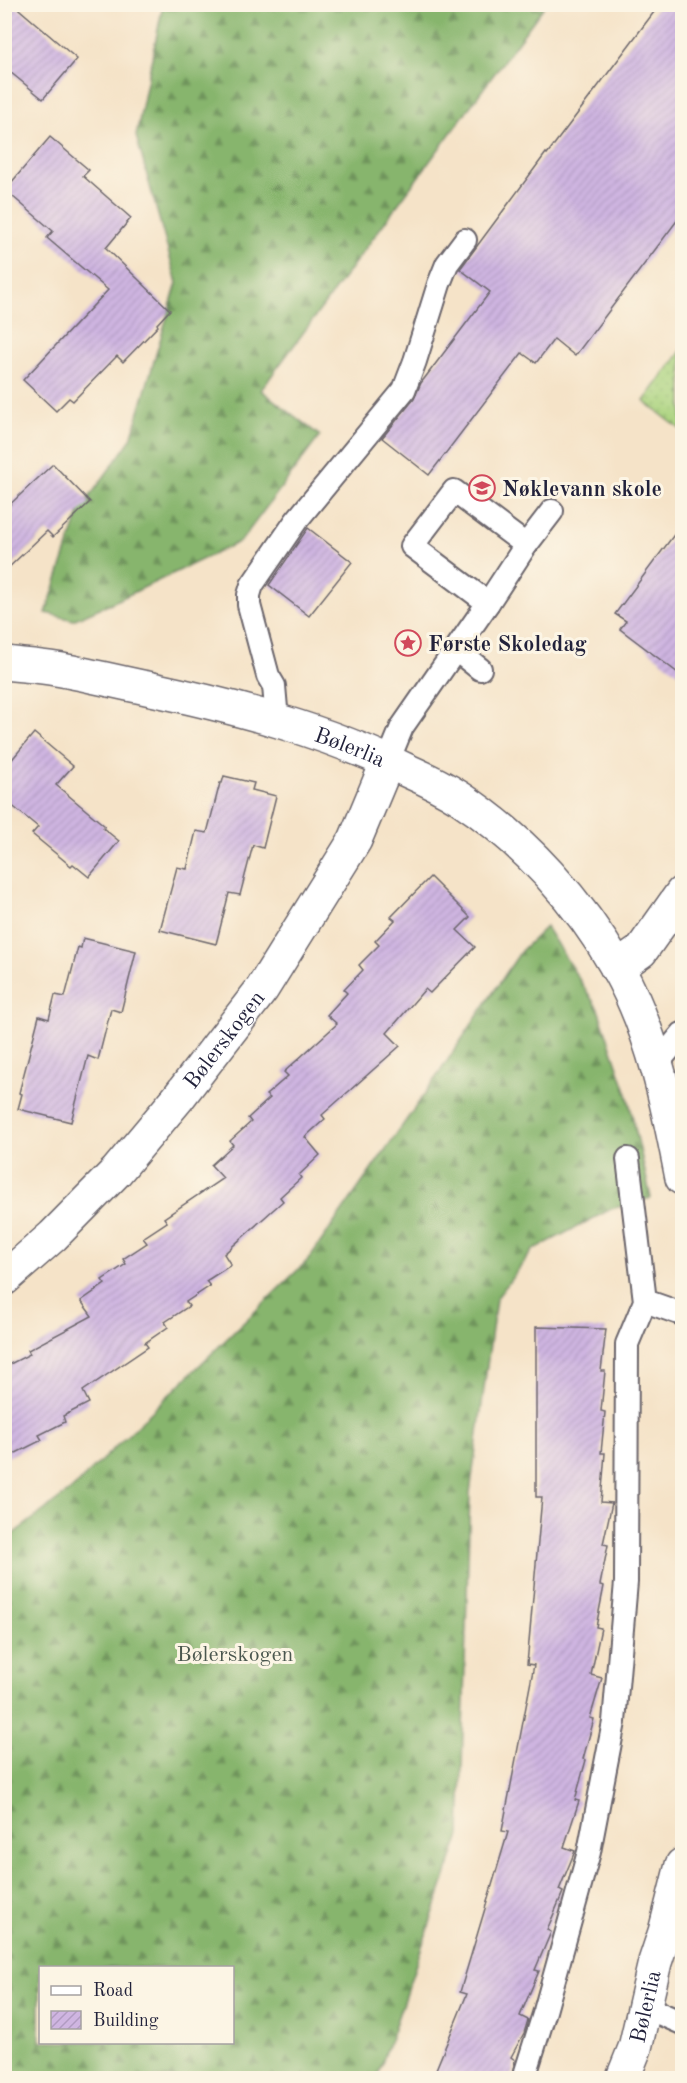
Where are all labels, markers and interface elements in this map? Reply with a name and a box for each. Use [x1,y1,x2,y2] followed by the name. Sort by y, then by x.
[467,473,497,503] school or university icon: Nøklevann skole
[502,479,662,501] place label: Nøklevann skole
[393,628,423,658] place icon: Første Skoledag
[428,634,587,656] place label: Første Skoledag
[311,724,388,772] street label: Bølerlia
[181,987,270,1093] street label: Bølerskogen
[177,1644,294,1666] park label: Bølerskogen
[39,1966,234,2044] legend
[628,1968,666,2045] street label: Bølerlia
[93,1982,133,2000] text: Road
[93,2012,159,2030] text: Building

